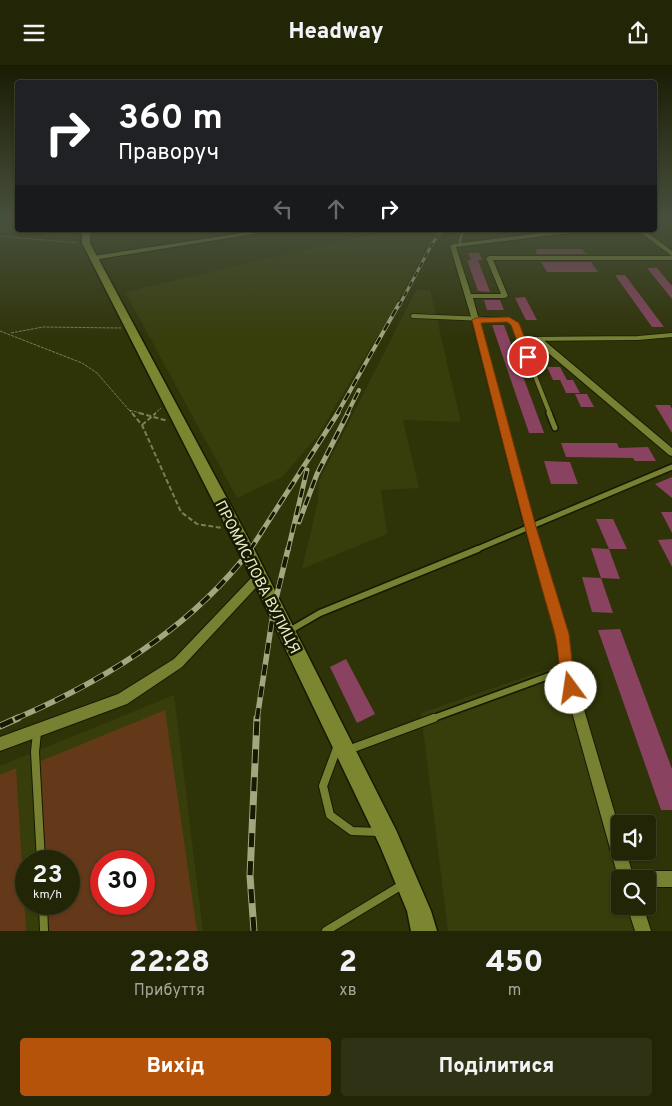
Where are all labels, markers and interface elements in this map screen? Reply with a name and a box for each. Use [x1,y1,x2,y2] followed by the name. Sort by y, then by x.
[20,19,48,47] icon: menu
[288,19,384,46] text: Headway
[624,19,652,47] icon: share
[118,97,223,141] text: 360 m
[35,100,100,165] icon: right
[118,140,219,167] text: Праворуч
[269,195,297,223] icon: left
[322,195,350,223] icon: ahead
[375,195,403,223] icon: right
[507,336,549,378] pin
[514,343,542,371] icon: arrive
[210,498,304,657] street label: ПРОМИСЛОВА ВУЛИЦЯ
[544,661,596,713] position arrow
[611,815,656,915] map controls
[611,815,656,860] button: sound
[90,850,155,915] speed limit sign: 30
[32,860,63,892] text: 23
[611,870,656,915] button: search
[33,887,62,903] text: km/h
[129,945,210,982] text: 22:28
[339,945,357,982] text: 2
[486,945,543,982] text: 450
[134,981,205,1001] text: Прибуття
[339,981,357,1001] text: хв
[508,981,521,1001] text: m
[20,1038,331,1096] button: Вихід
[341,1038,652,1096] button: Поділитися

